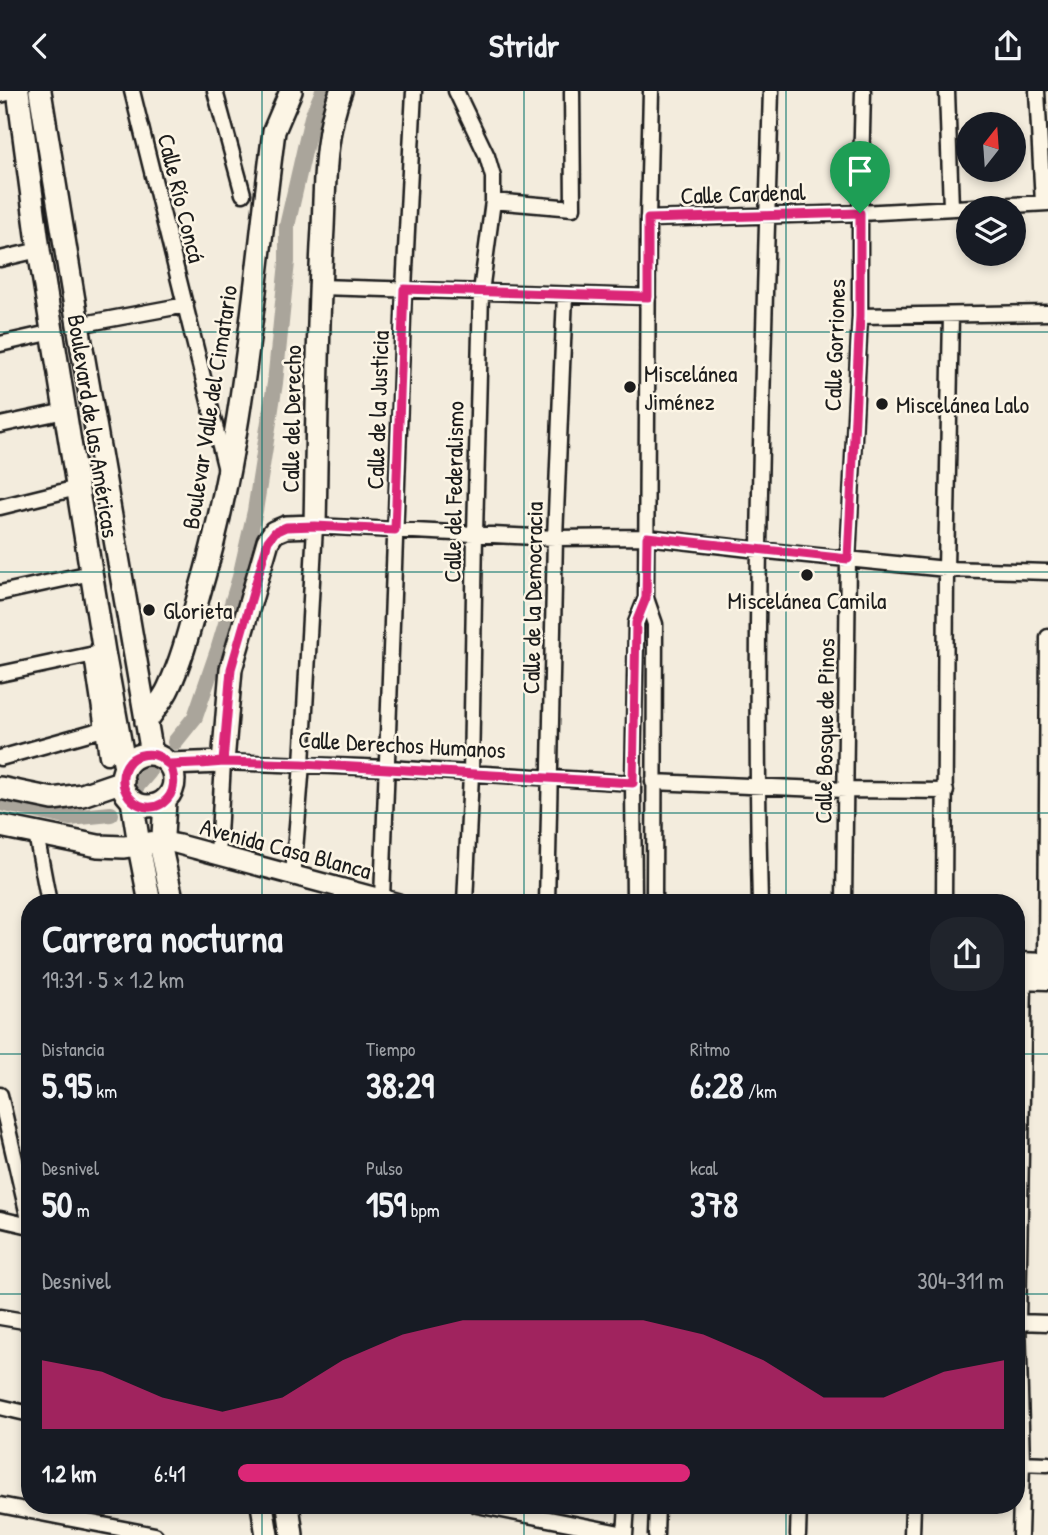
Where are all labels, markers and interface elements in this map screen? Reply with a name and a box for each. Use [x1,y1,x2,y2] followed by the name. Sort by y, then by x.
[489,24,559,67] text: Stridr
[21,27,59,65] icon: back
[989,27,1027,65] icon: share
[956,112,1026,182] north arrow
[956,112,1026,266] map controls
[151,130,213,266] street label: Calle Río Concá
[830,141,890,213] pin
[841,152,879,190] icon: arrive
[680,175,807,211] street label: Calle Cardenal
[956,196,1026,266] button: layers
[816,278,852,412] street label: Calle Gorriones
[174,282,244,531] street label: Boulevar Valle del Cimatario
[61,312,127,540] street label: Boulevard de las Américas
[358,330,396,490] street label: Calle de la Justicia
[274,345,308,493] street label: Calle del Derecho
[644,357,737,417] place label: Miscelánea Jiménez
[622,379,638,395] marker: Miscelánea Jiménez
[896,388,1030,420] place label: Miscelánea Lalo
[874,396,890,412] marker: Miscelánea Lalo
[435,400,471,583] street label: Calle del Federalismo
[514,501,550,695] street label: Calle de la Democracia
[799,567,815,583] marker: Miscelánea Camila
[728,584,886,616] place label: Miscelánea Camila
[163,594,232,626] place label: Glorieta
[141,602,157,618] marker: Glorieta
[806,638,842,824] street label: Calle Bosque de Pinos
[297,723,507,765] street label: Calle Derechos Humanos
[197,810,375,886] street label: Avenida Casa Blanca
[42,912,283,964] text: Carrera nocturna
[930,917,1004,991] button: share
[42,964,184,995] text: 19:31 · 5 × 1.2 km
[42,1036,104,1062] text: Distancia
[366,1036,415,1062] text: Tiempo
[690,1036,730,1062] text: Ritmo
[42,1062,92,1109] text: 5.95
[366,1062,434,1109] text: 38:29
[690,1062,744,1109] text: 6:28
[92,1078,117,1104] text: km
[744,1078,777,1104] text: /km
[42,1155,99,1181] text: Desnivel
[366,1155,403,1181] text: Pulso
[690,1155,718,1181] text: kcal
[42,1181,73,1228] text: 50
[366,1181,406,1228] text: 159
[690,1181,738,1228] text: 378
[73,1197,90,1223] text: m
[406,1197,440,1223] text: bpm
[42,1265,111,1296] text: Desnivel
[917,1265,1004,1296] text: 304–311 m
[42,1458,97,1489] text: 1.2 km
[154,1458,186,1489] text: 6:41

